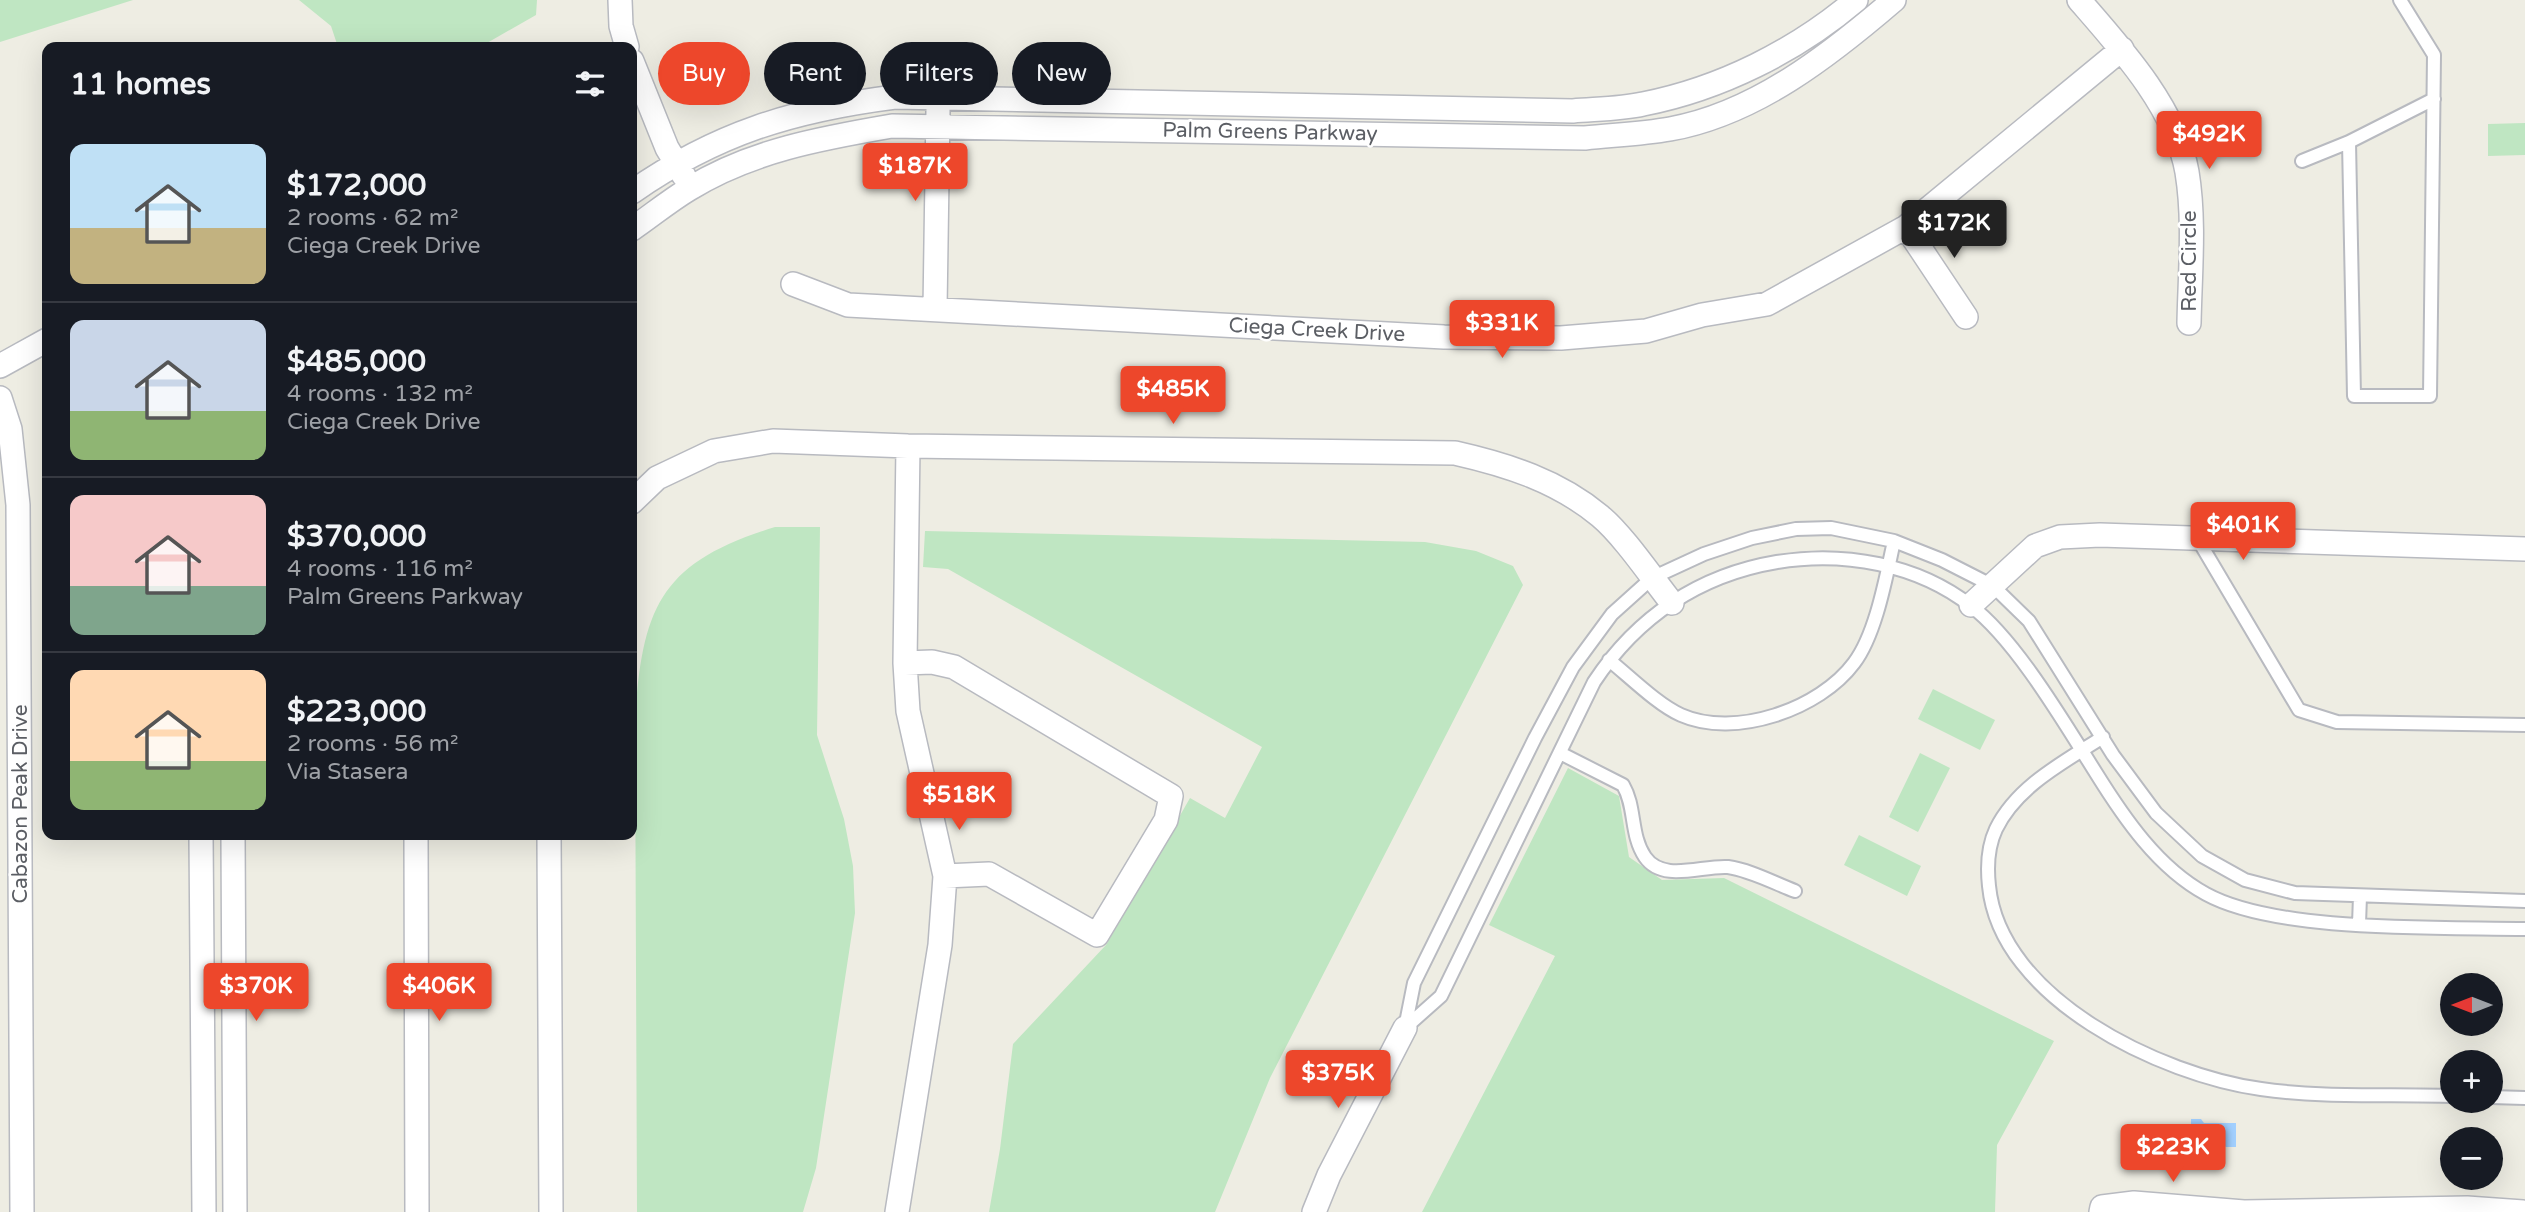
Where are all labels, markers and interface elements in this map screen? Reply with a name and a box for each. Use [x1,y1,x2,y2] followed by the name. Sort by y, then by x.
[658,42,750,105] chip: Buy
[764,42,866,105] chip: Rent
[880,42,998,105] chip: Filters
[1012,42,1111,105] chip: New
[571,65,609,103] icon: filters
[70,66,211,103] text: 11 homes
[2160,111,2258,171] pin: $492K
[1162,118,1378,146] street label: Palm Greens Parkway
[2173,120,2245,148] text: $492K
[866,144,964,203] pin: $187K
[879,152,951,180] text: $187K
[287,167,426,204] text: $172,000
[126,172,210,256] icon: home
[1905,201,2003,260] pin: $172K
[287,204,458,232] text: 2 rooms · 62 m²
[1918,209,1990,237] text: $172K
[2177,210,2202,312] street label: Red Circle
[287,232,481,260] text: Ciega Creek Drive
[1453,300,1551,360] pin: $331K
[1466,309,1538,337] text: $331K
[1228,313,1406,347] street label: Ciega Creek Drive
[287,343,426,380] text: $485,000
[126,348,210,432] icon: home
[1124,366,1222,426] pin: $485K
[1137,375,1209,403] text: $485K
[287,380,473,408] text: 4 rooms · 132 m²
[287,408,481,436] text: Ciega Creek Drive
[2194,503,2292,562] pin: $401K
[2207,511,2279,539] text: $401K
[287,518,426,555] text: $370,000
[126,523,210,607] icon: home
[287,555,473,583] text: 4 rooms · 116 m²
[287,583,523,611] text: Palm Greens Parkway
[287,693,426,730] text: $223,000
[126,698,210,782] icon: home
[8,704,33,904] street label: Cabazon Peak Drive
[287,730,458,758] text: 2 rooms · 56 m²
[287,758,409,786] text: Via Stasera
[910,772,1008,832] pin: $518K
[923,781,995,809] text: $518K
[207,964,305,1023] pin: $370K
[390,964,488,1023] pin: $406K
[220,972,292,1000] text: $370K
[403,972,475,1000] text: $406K
[2440,973,2502,1036] north arrow
[2440,973,2503,1190] map controls
[1289,1050,1387,1110] pin: $375K
[2440,1050,2503,1113] button: +
[1302,1059,1374,1087] text: $375K
[2124,1124,2222,1184] pin: $223K
[2440,1127,2503,1190] button: −
[2137,1133,2209,1161] text: $223K

